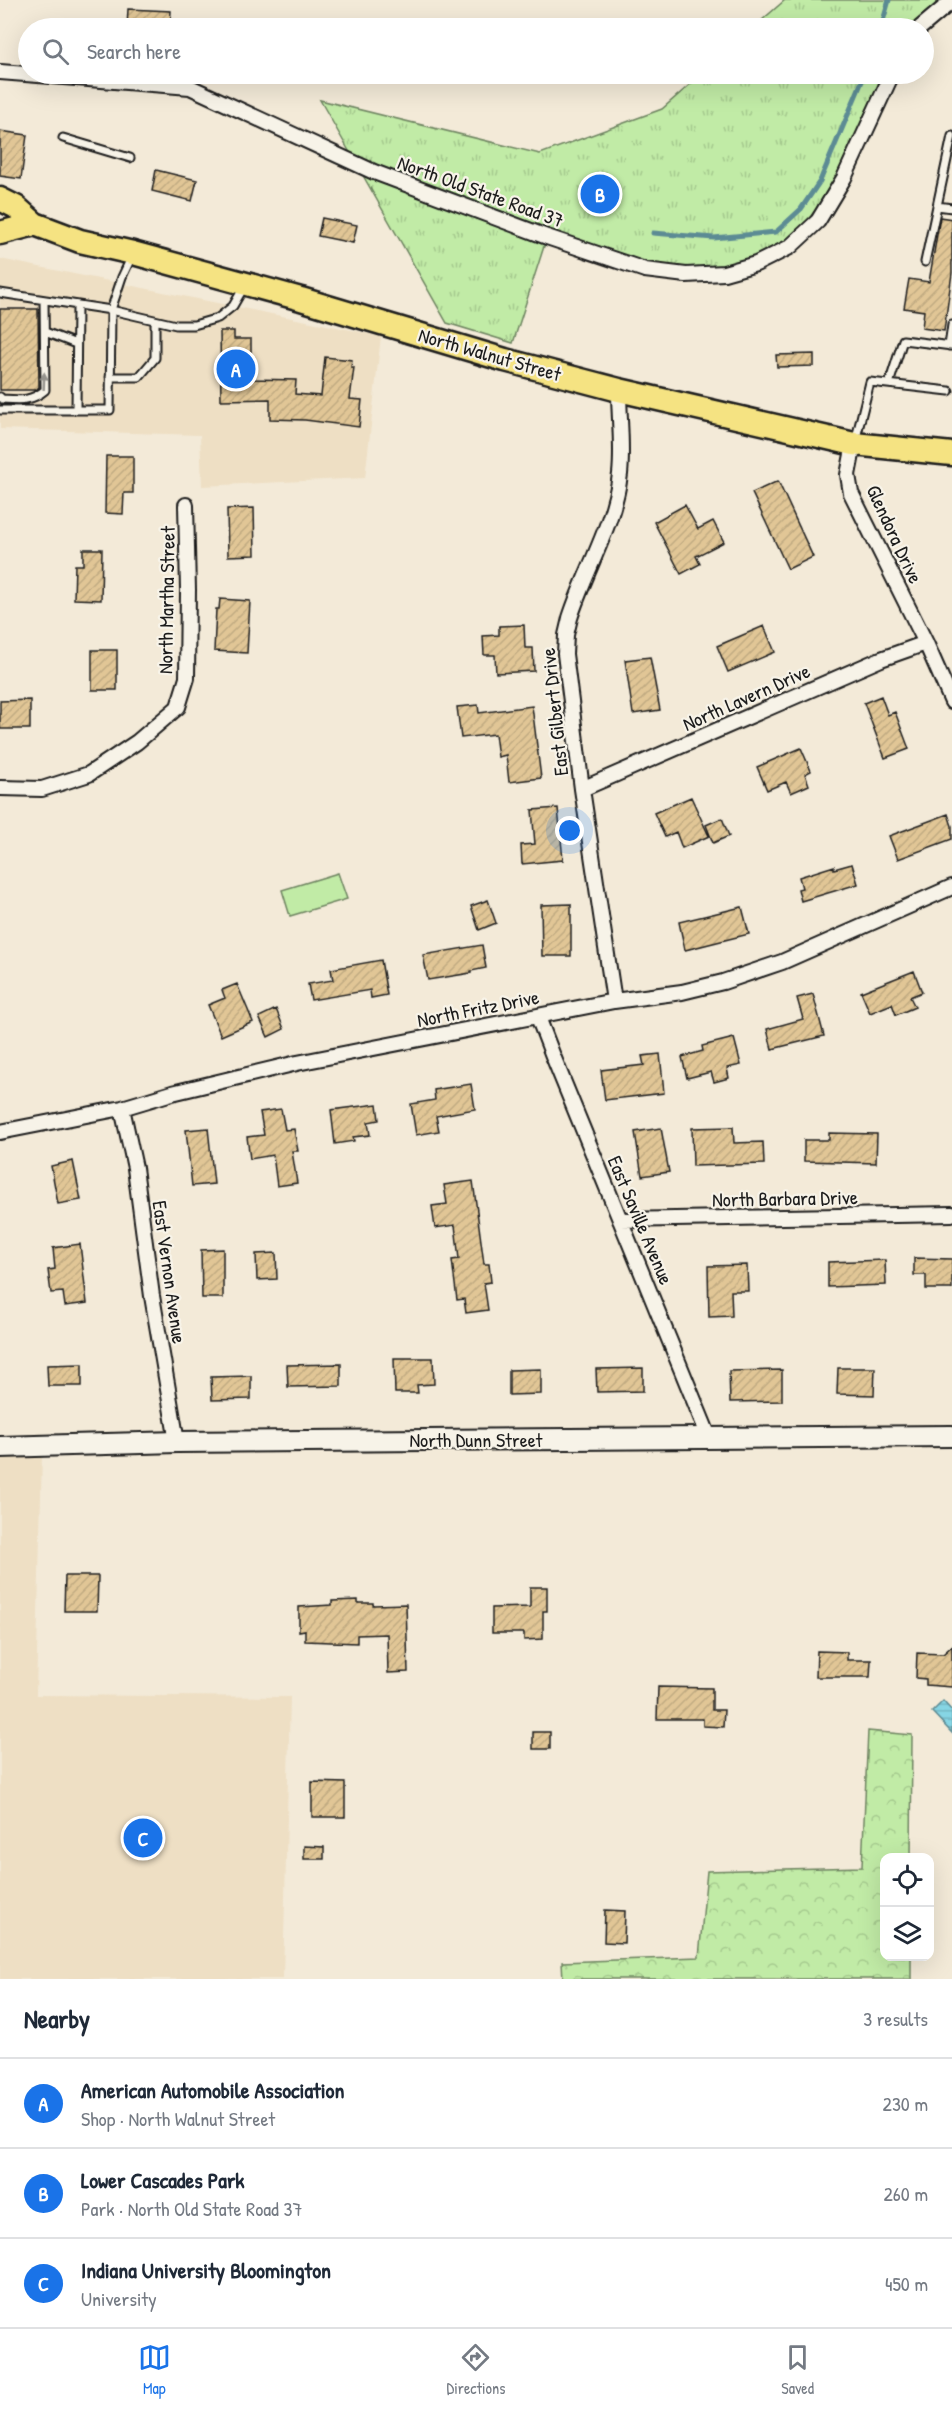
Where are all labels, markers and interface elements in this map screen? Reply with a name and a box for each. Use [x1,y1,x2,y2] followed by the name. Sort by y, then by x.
[18,18,934,84] search box
[39,35,72,68] icon: search
[87,36,181,66] text: Search here
[394,148,568,234] street label: North Old State Road 37
[580,172,620,216] pin: B
[416,321,565,388] street label: North Walnut Street
[216,346,256,392] pin: A
[40,371,49,390] one-way arrow
[860,480,930,588] street label: Glendora Drive
[151,525,181,674] street label: North Martha Street
[534,647,574,777] street label: East Gilbert Drive
[678,657,814,737] street label: North Lavern Drive
[555,816,584,845] your location
[415,983,541,1033] street label: North Fritz Drive
[602,1152,680,1288] street label: East Saville Avenue
[712,1183,858,1213] street label: North Barbara Drive
[147,1199,193,1345] street label: East Vernon Avenue
[409,1426,544,1453] street label: North Dunn Street
[124,1816,162,1860] pin: C
[880,1853,934,1961] map controls
[880,1853,934,1907] button: locate
[880,1907,934,1961] button: layers
[24,2001,90,2036] text: Nearby
[863,2005,928,2032] text: 3 results
[81,2075,344,2105] text: American Automobile Association
[39,2090,48,2117] text: A
[883,2090,928,2117] text: 230 m
[81,2105,275,2132] text: Shop · North Walnut Street
[81,2165,245,2195] text: Lower Cascades Park
[38,2180,49,2207] text: B
[884,2180,928,2207] text: 260 m
[81,2195,302,2222] text: Park · North Old State Road 37
[81,2255,331,2285] text: Indiana University Bloomington
[38,2270,49,2297] text: C
[885,2270,928,2297] text: 450 m
[81,2285,157,2312] text: University
[138,2341,171,2399] tab: Map
[447,2341,505,2399] tab: Directions
[781,2341,814,2399] tab: Saved

